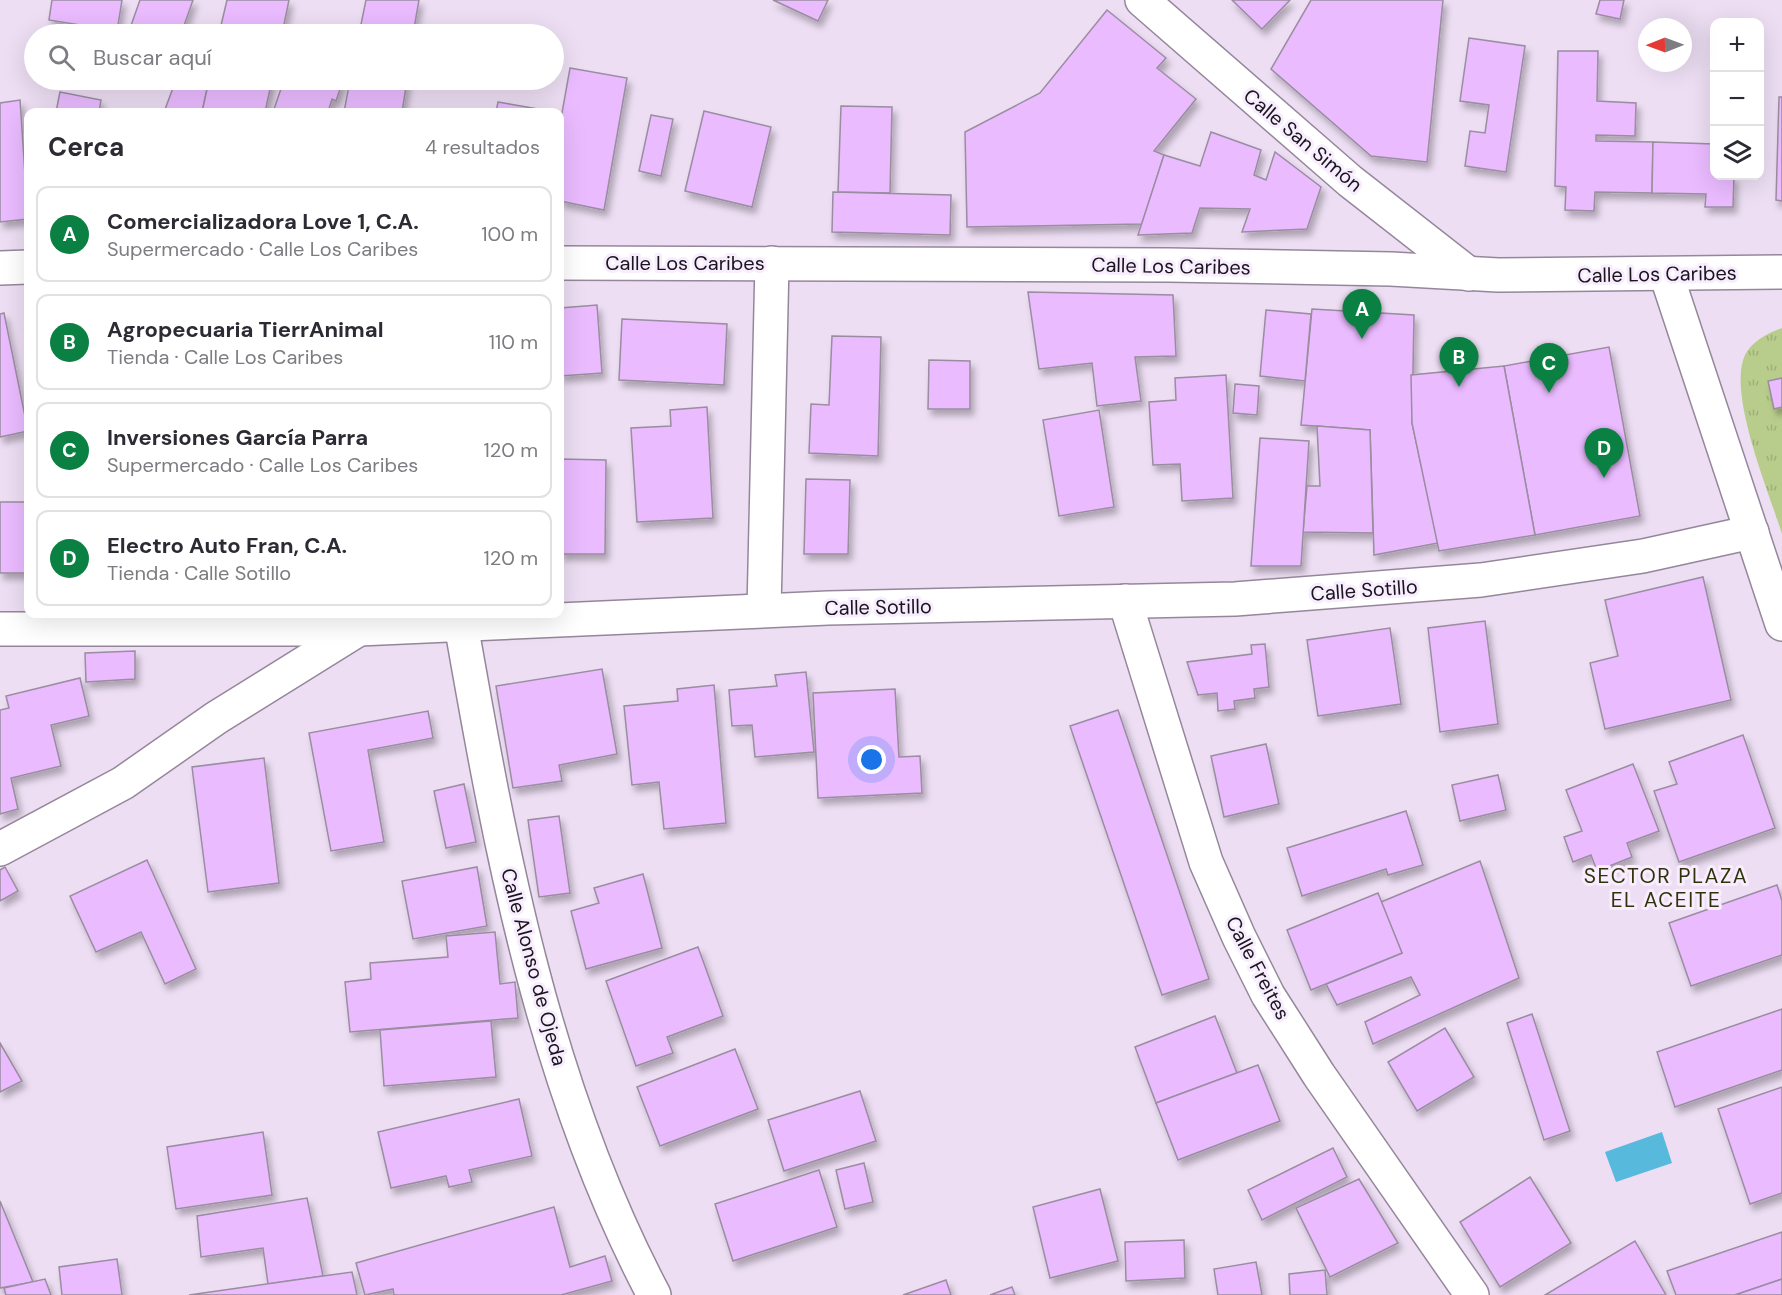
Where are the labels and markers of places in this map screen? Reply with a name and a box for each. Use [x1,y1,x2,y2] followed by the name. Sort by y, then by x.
[1342,290,1382,339] pin: A
[1440,338,1478,387] pin: B
[1530,344,1568,393] pin: C
[1584,428,1624,478] pin: D

